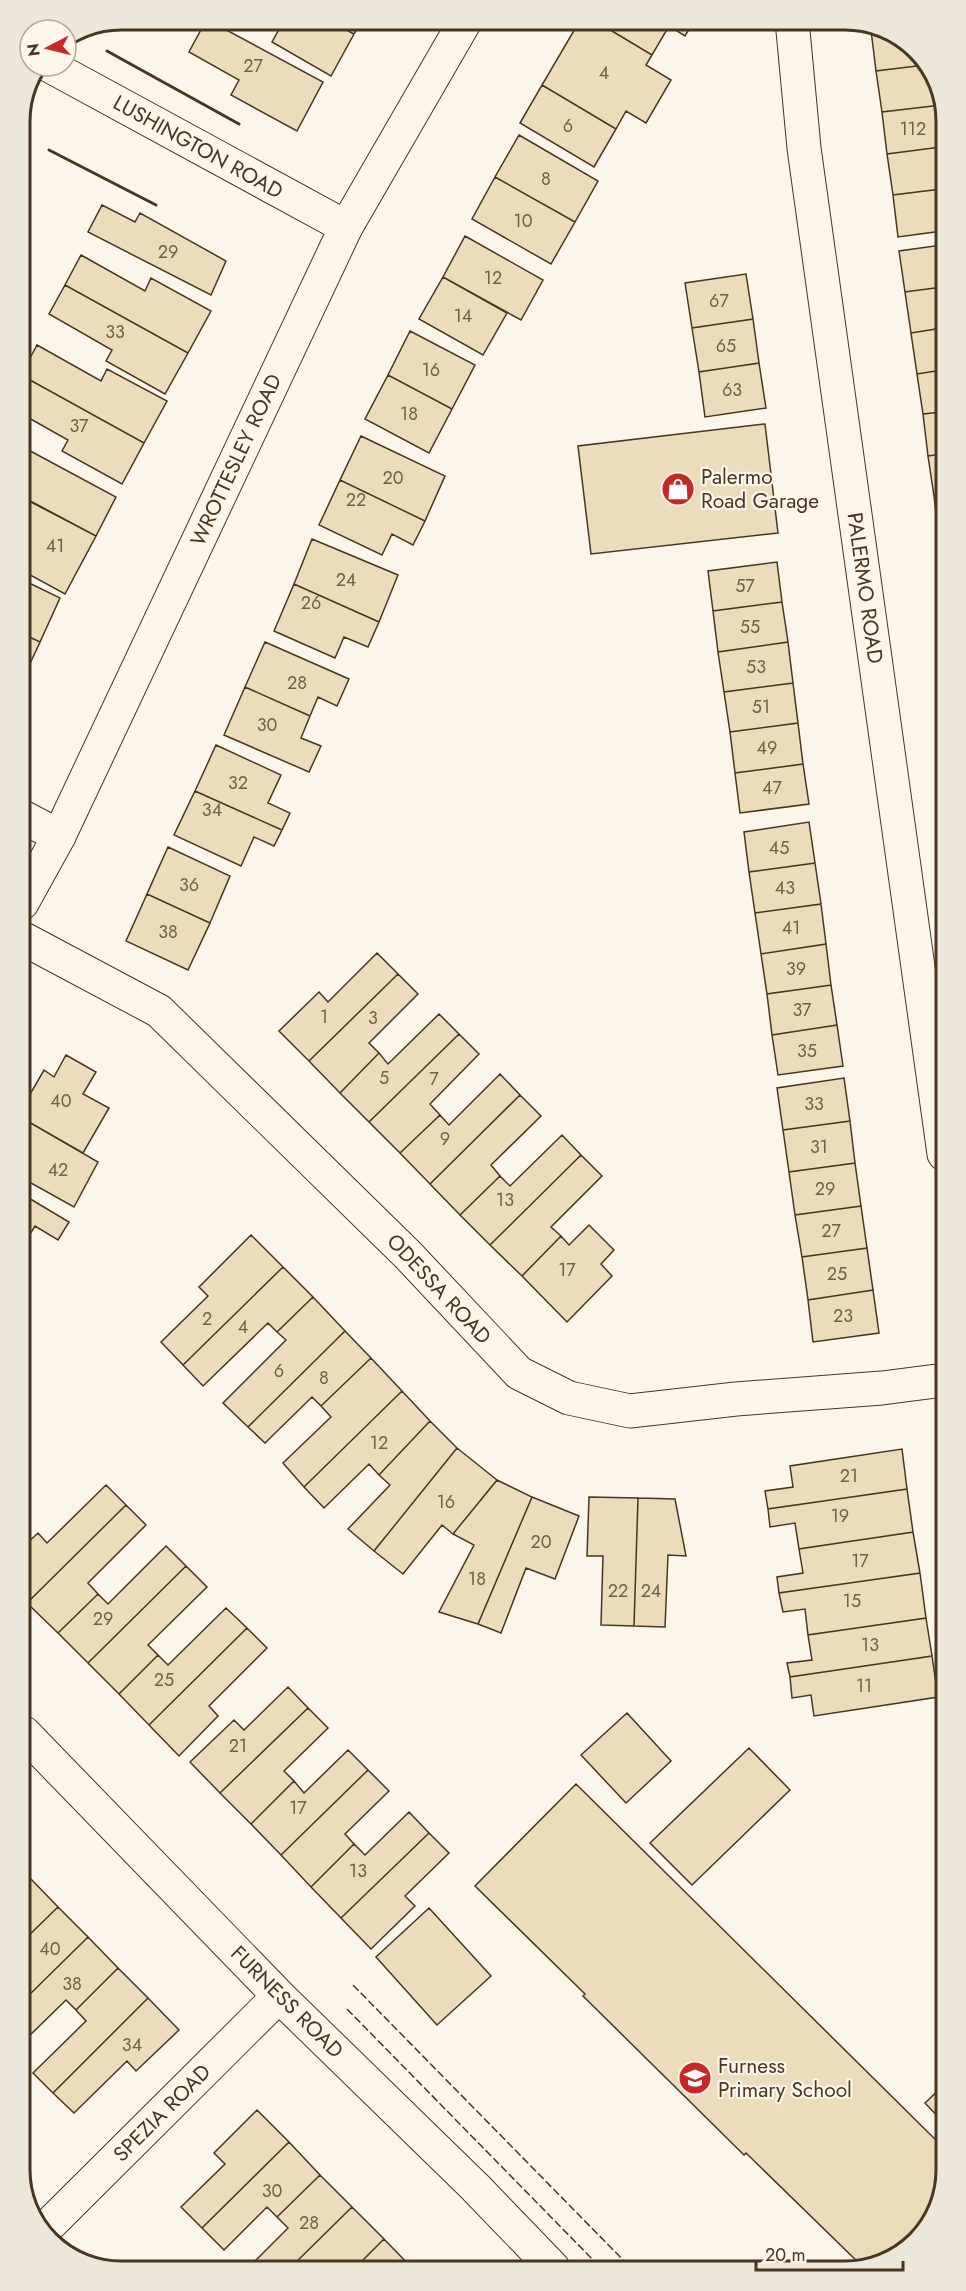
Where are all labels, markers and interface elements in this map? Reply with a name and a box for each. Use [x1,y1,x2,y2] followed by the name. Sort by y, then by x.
[18,18,78,78] north arrow
[21,42,46,57] text: N
[243,53,263,79] house number: 27
[599,60,609,86] house number: 4
[108,88,288,206] street label: LUSHINGTON ROAD
[563,113,573,139] house number: 6
[900,116,926,142] house number: 112
[541,166,551,192] house number: 8
[514,208,533,234] house number: 10
[158,239,178,265] house number: 29
[484,265,502,291] house number: 12
[709,288,729,314] house number: 67
[454,303,472,329] house number: 14
[105,319,125,345] house number: 33
[716,333,736,359] house number: 65
[422,357,440,383] house number: 16
[183,369,289,551] street label: WROTTESLEY ROAD
[722,377,742,403] house number: 63
[400,401,418,427] house number: 18
[69,413,89,439] house number: 37
[701,462,819,516] place label: Palermo Road Garage
[382,465,404,491] house number: 20
[660,471,696,507] shop icon: Palermo Road Garage
[346,487,366,513] house number: 22
[840,510,890,666] street label: PALERMO ROAD
[46,533,64,559] house number: 41
[336,567,356,593] house number: 24
[735,573,755,599] house number: 57
[301,590,321,616] house number: 26
[740,614,760,640] house number: 55
[746,654,766,680] house number: 53
[287,670,307,696] house number: 28
[752,694,770,720] house number: 51
[257,712,278,738] house number: 30
[757,735,777,761] house number: 49
[228,770,248,796] house number: 32
[762,775,783,801] house number: 47
[202,797,222,823] house number: 34
[769,835,789,861] house number: 45
[179,872,199,898] house number: 36
[775,875,795,901] house number: 43
[782,915,800,941] house number: 41
[158,919,178,945] house number: 38
[786,956,806,982] house number: 39
[792,997,812,1023] house number: 37
[320,1004,328,1030] house number: 1
[368,1005,378,1031] house number: 3
[797,1038,817,1064] house number: 35
[379,1065,389,1091] house number: 5
[429,1066,439,1092] house number: 7
[50,1088,72,1114] house number: 40
[804,1091,824,1117] house number: 33
[440,1126,450,1152] house number: 9
[810,1134,828,1160] house number: 31
[48,1157,68,1183] house number: 42
[815,1176,835,1202] house number: 29
[496,1187,514,1213] house number: 13
[821,1218,841,1244] house number: 27
[380,1227,498,1351] street label: ODESSA ROAD
[558,1257,576,1283] house number: 17
[827,1261,847,1287] house number: 25
[833,1303,853,1329] house number: 23
[202,1306,212,1332] house number: 2
[238,1314,248,1340] house number: 4
[274,1358,284,1384] house number: 6
[319,1365,329,1391] house number: 8
[370,1430,388,1456] house number: 12
[840,1463,858,1489] house number: 21
[437,1489,455,1515] house number: 16
[831,1503,849,1529] house number: 19
[530,1529,552,1555] house number: 20
[851,1548,869,1574] house number: 17
[468,1566,486,1592] house number: 18
[608,1578,628,1604] house number: 22
[641,1578,661,1604] house number: 24
[843,1588,861,1614] house number: 15
[93,1606,113,1632] house number: 29
[861,1632,879,1658] house number: 13
[154,1667,174,1693] house number: 25
[856,1673,872,1699] house number: 11
[229,1733,247,1759] house number: 21
[289,1795,307,1821] house number: 17
[349,1858,367,1884] house number: 13
[39,1936,61,1962] house number: 40
[224,1939,350,2065] street label: FURNESS ROAD
[62,1971,82,1997] house number: 38
[122,2032,142,2058] house number: 34
[718,2051,852,2105] place label: Furness Primary School
[106,2057,218,2169] street label: SPEZIA ROAD
[677,2060,713,2096] school or university icon: Furness Primary School
[262,2178,283,2204] house number: 30
[299,2210,319,2236] house number: 28
[756,2234,903,2272] scale bar
[765,2242,805,2268] text: 20 m

